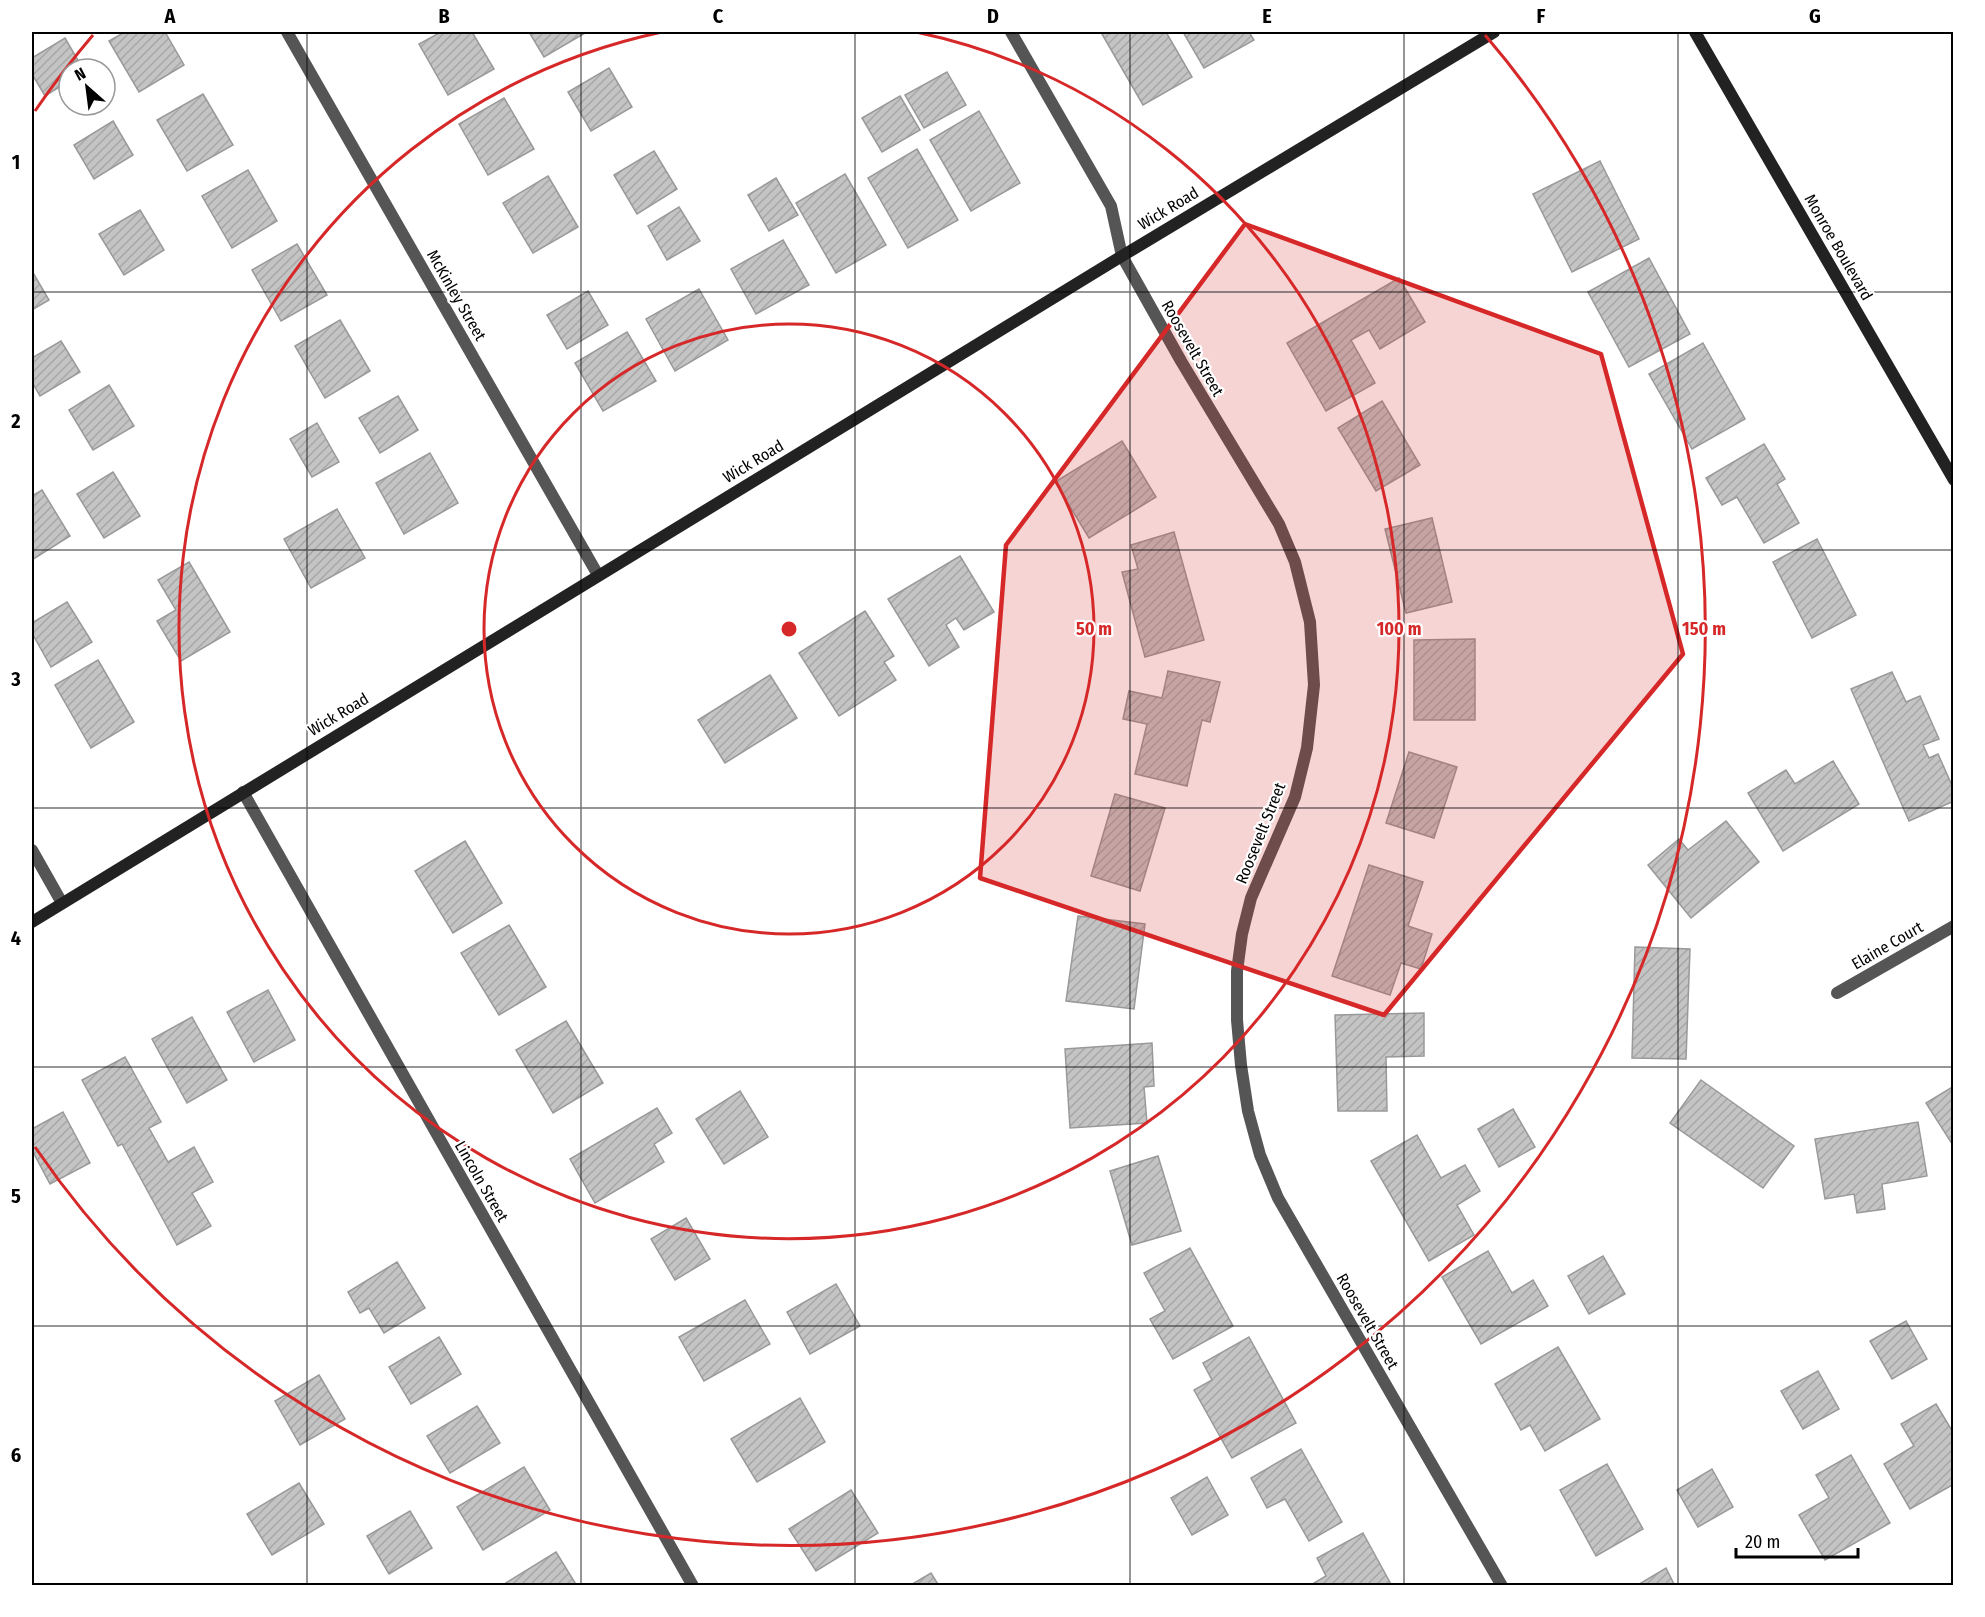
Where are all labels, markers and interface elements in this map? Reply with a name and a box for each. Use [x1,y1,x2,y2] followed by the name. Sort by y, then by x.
[164,4,177,28] text: A
[438,4,450,28] text: B
[713,4,724,28] text: C
[987,4,999,28] text: D
[1262,4,1272,28] text: E
[1537,4,1546,28] text: F
[1809,4,1821,28] text: G
[57,57,117,117] north arrow
[71,64,89,85] text: N
[12,150,20,174] text: 1
[1135,183,1202,234] street label: Wick Road
[1800,191,1877,304] street label: Monroe Boulevard
[423,247,491,345] street label: McKinley Street
[1157,297,1228,400] street label: Roosevelt Street
[10,409,21,433] text: 2
[720,436,787,487] street label: Wick Road
[1076,618,1112,640] text: 50 m
[1377,618,1421,640] text: 100 m
[1682,618,1726,640] text: 150 m
[779,619,799,639] centre of rings
[10,667,21,691] text: 3
[305,689,372,740] street label: Wick Road
[1232,779,1290,887] street label: Roosevelt Street
[1848,917,1927,973] street label: Elaine Court
[11,926,21,950] text: 4
[451,1137,513,1226] street label: Lincoln Street
[11,1184,21,1208] text: 5
[1332,1270,1403,1373] street label: Roosevelt Street
[11,1443,21,1467] text: 6
[1736,1521,1858,1559] scale bar
[1745,1531,1780,1553] text: 20 m

